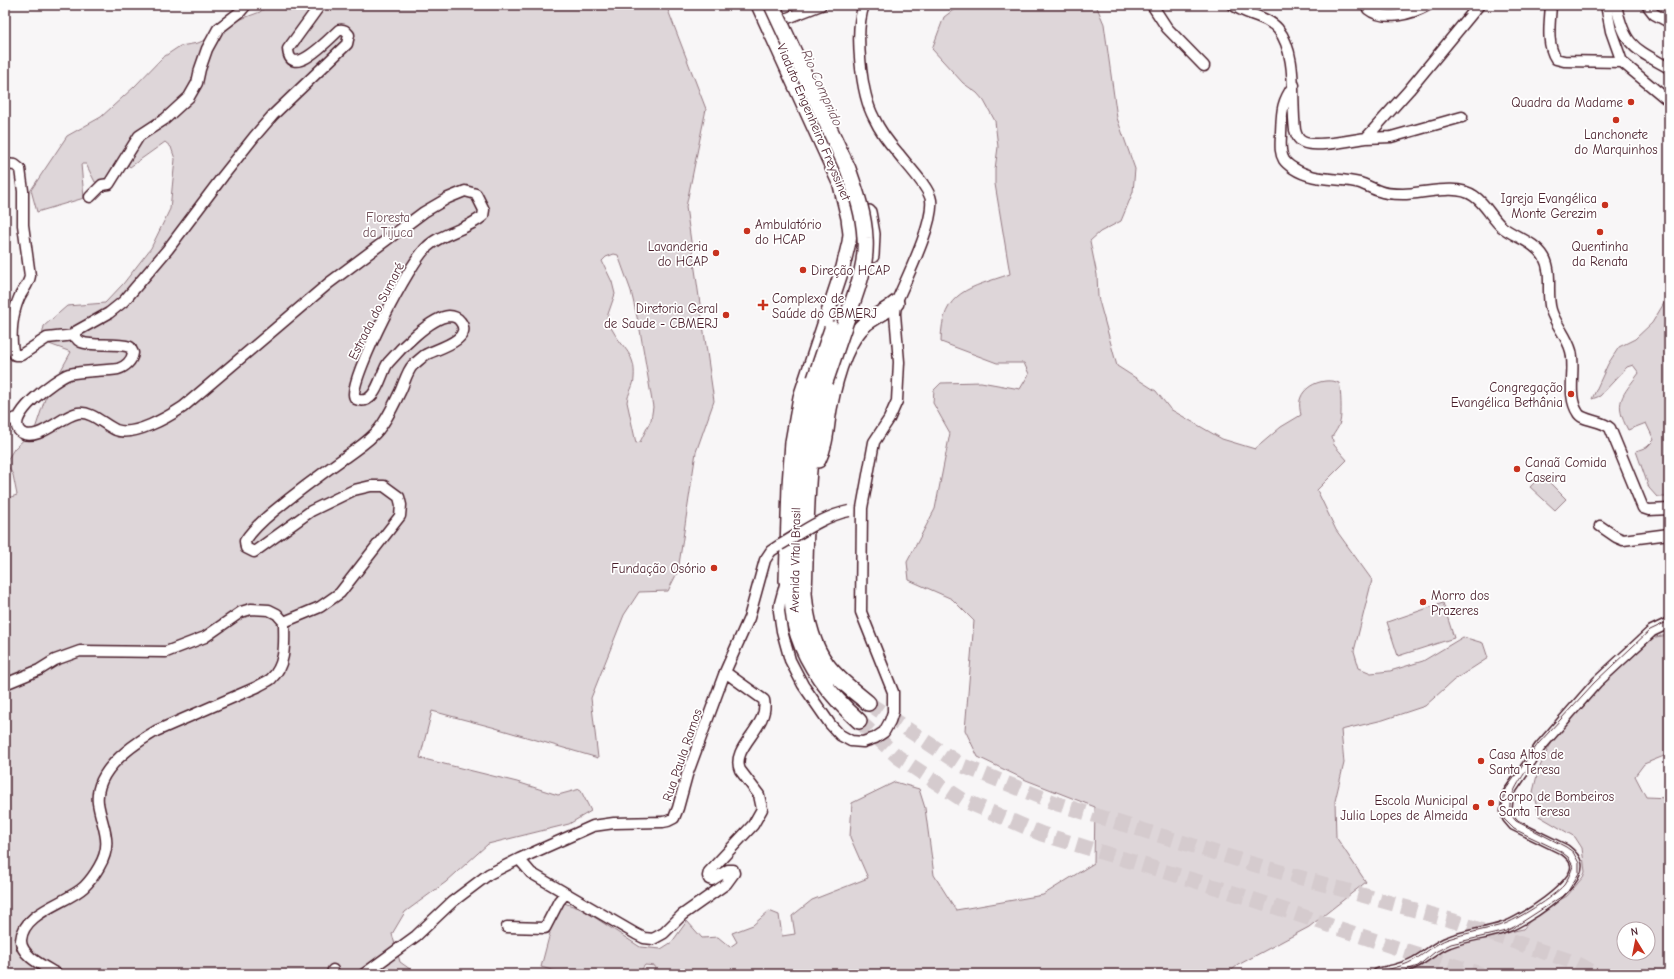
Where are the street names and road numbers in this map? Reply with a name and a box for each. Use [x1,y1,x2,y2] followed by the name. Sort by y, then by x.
[774,41,854,204] street label: Viaduto Engenheiro Freyssinet
[345,259,407,362] street label: Estrada do Sumaré
[787,507,803,613] street label: Avenida Vital Brasil
[659,707,705,803] street label: Rua Paula Ramos

